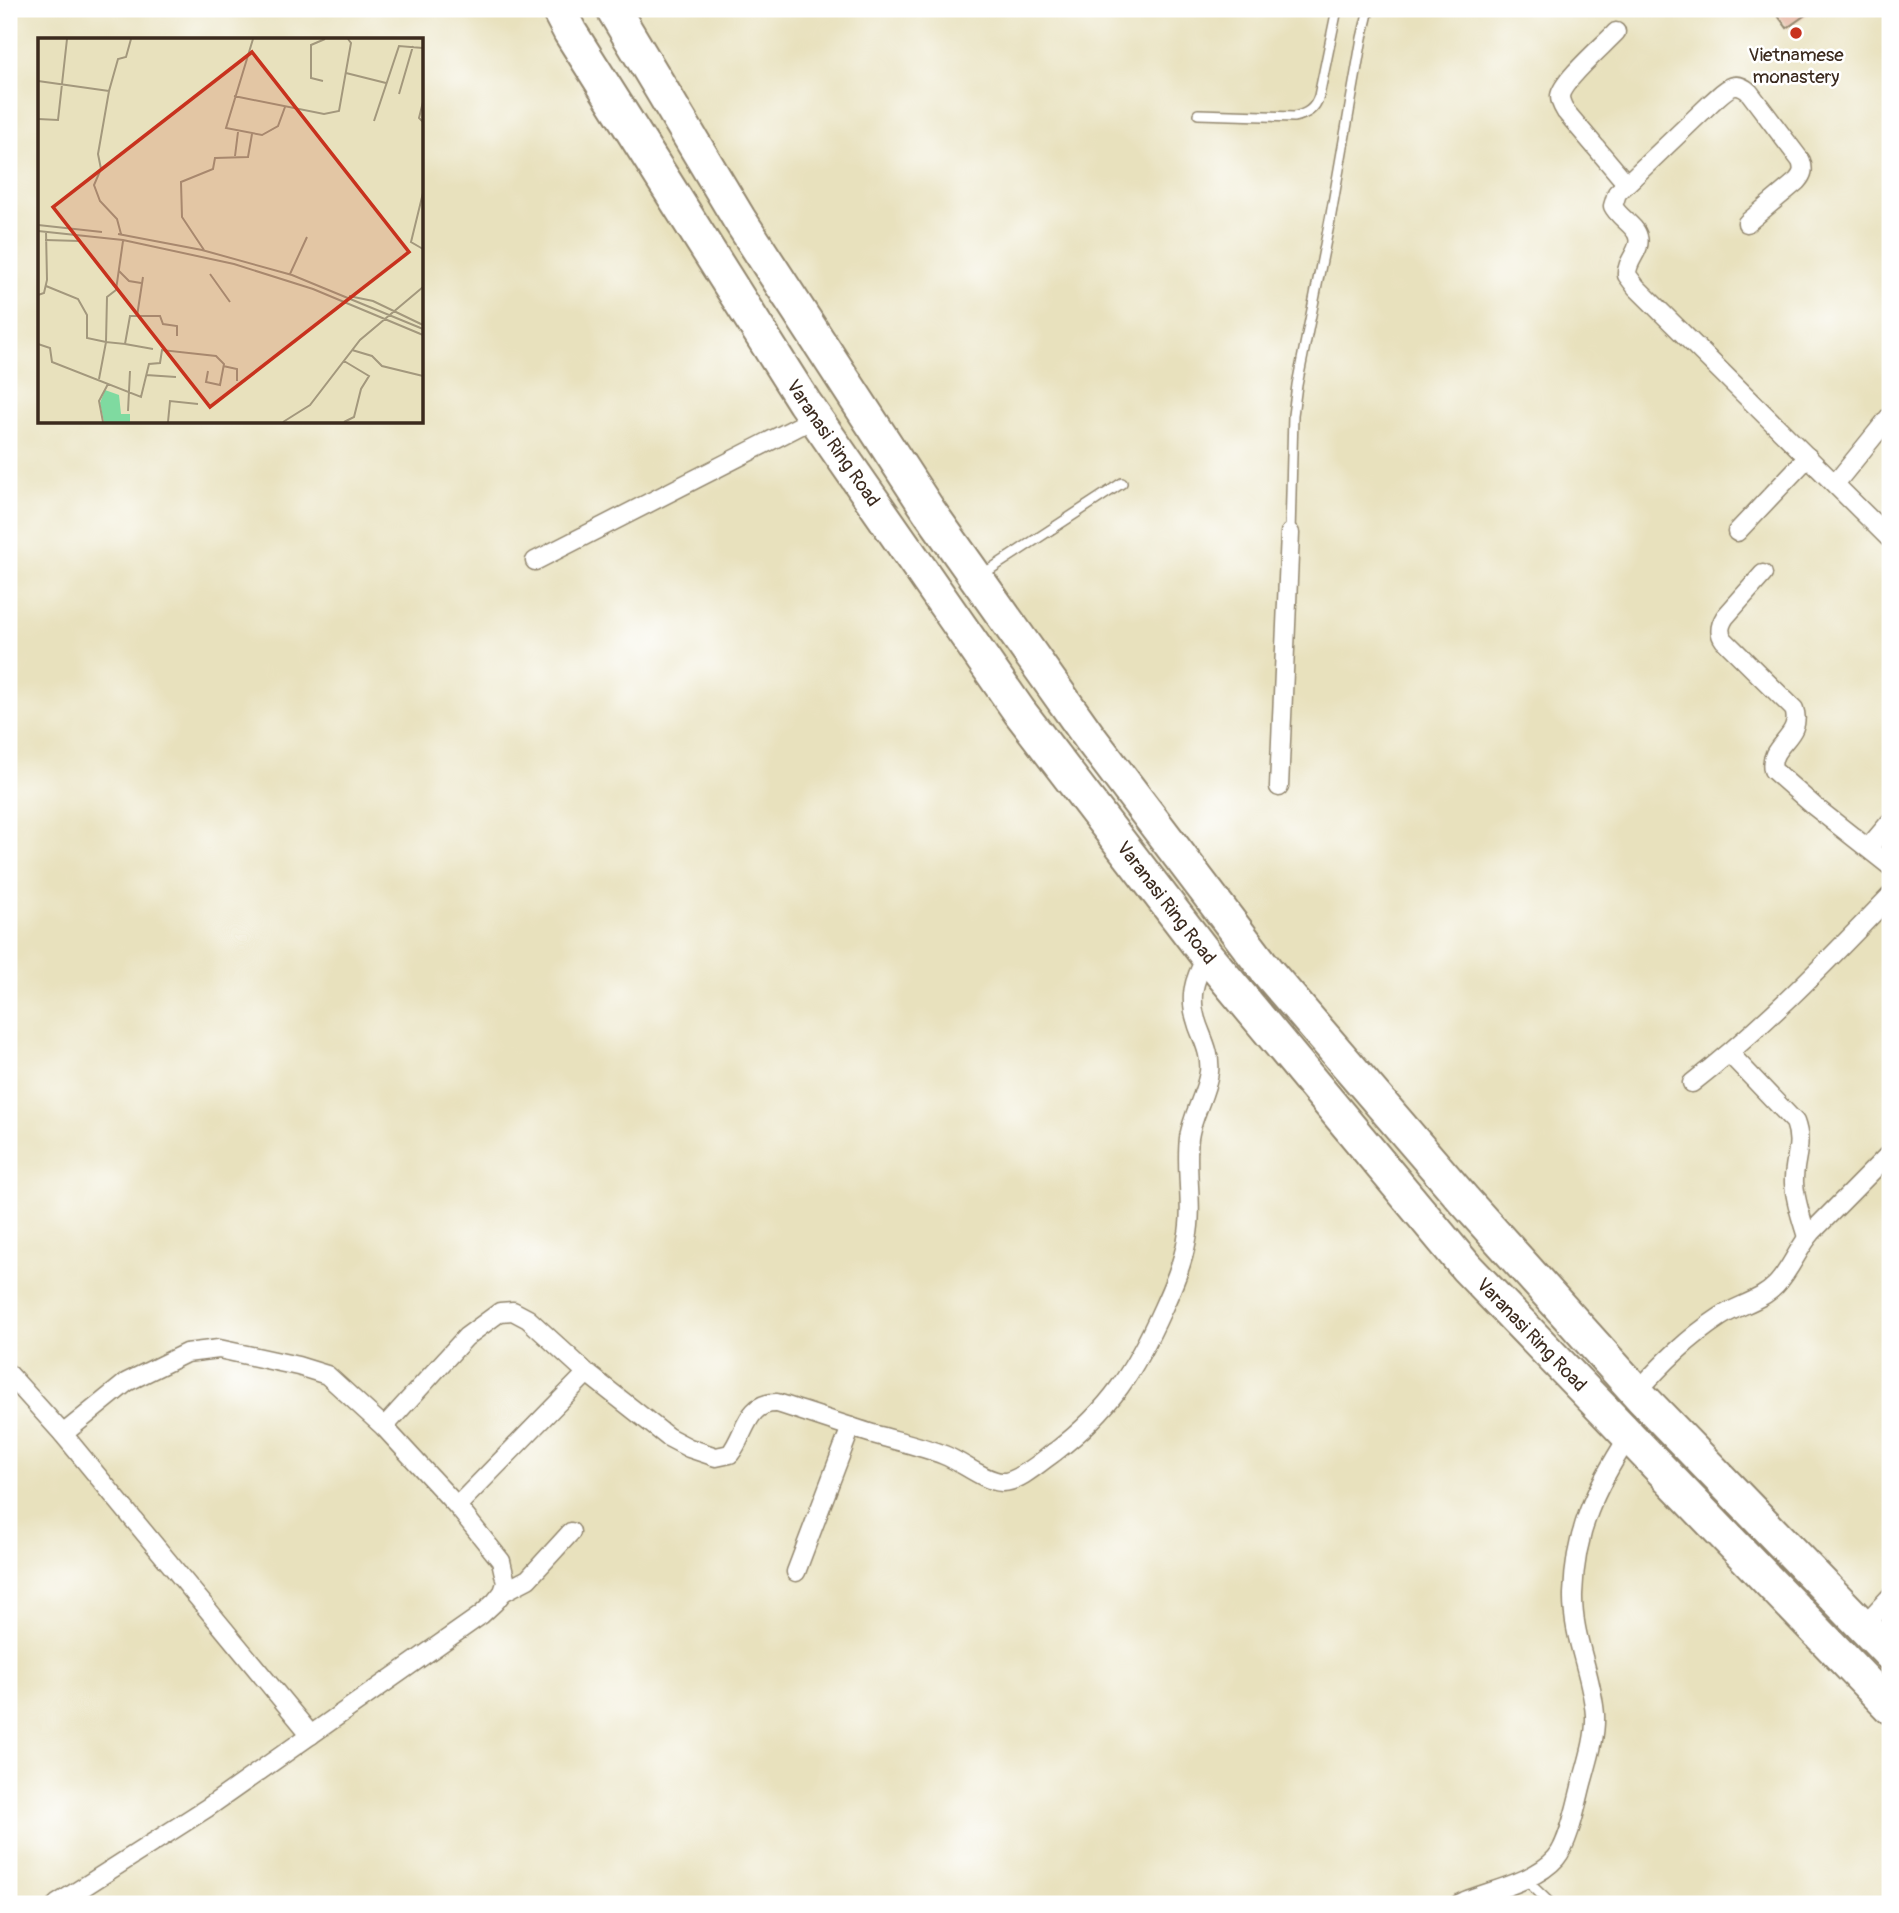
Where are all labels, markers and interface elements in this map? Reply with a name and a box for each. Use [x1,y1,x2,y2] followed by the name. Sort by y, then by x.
[1788,25,1804,41] marker: Vietnamese monastery
[38,38,424,424] inset map
[1748,43,1844,89] place label: Vietnamese monastery
[781,375,885,511] street label: Varanasi Ring Road
[1111,836,1221,969] street label: Varanasi Ring Road
[1471,1273,1592,1397] street label: Varanasi Ring Road

